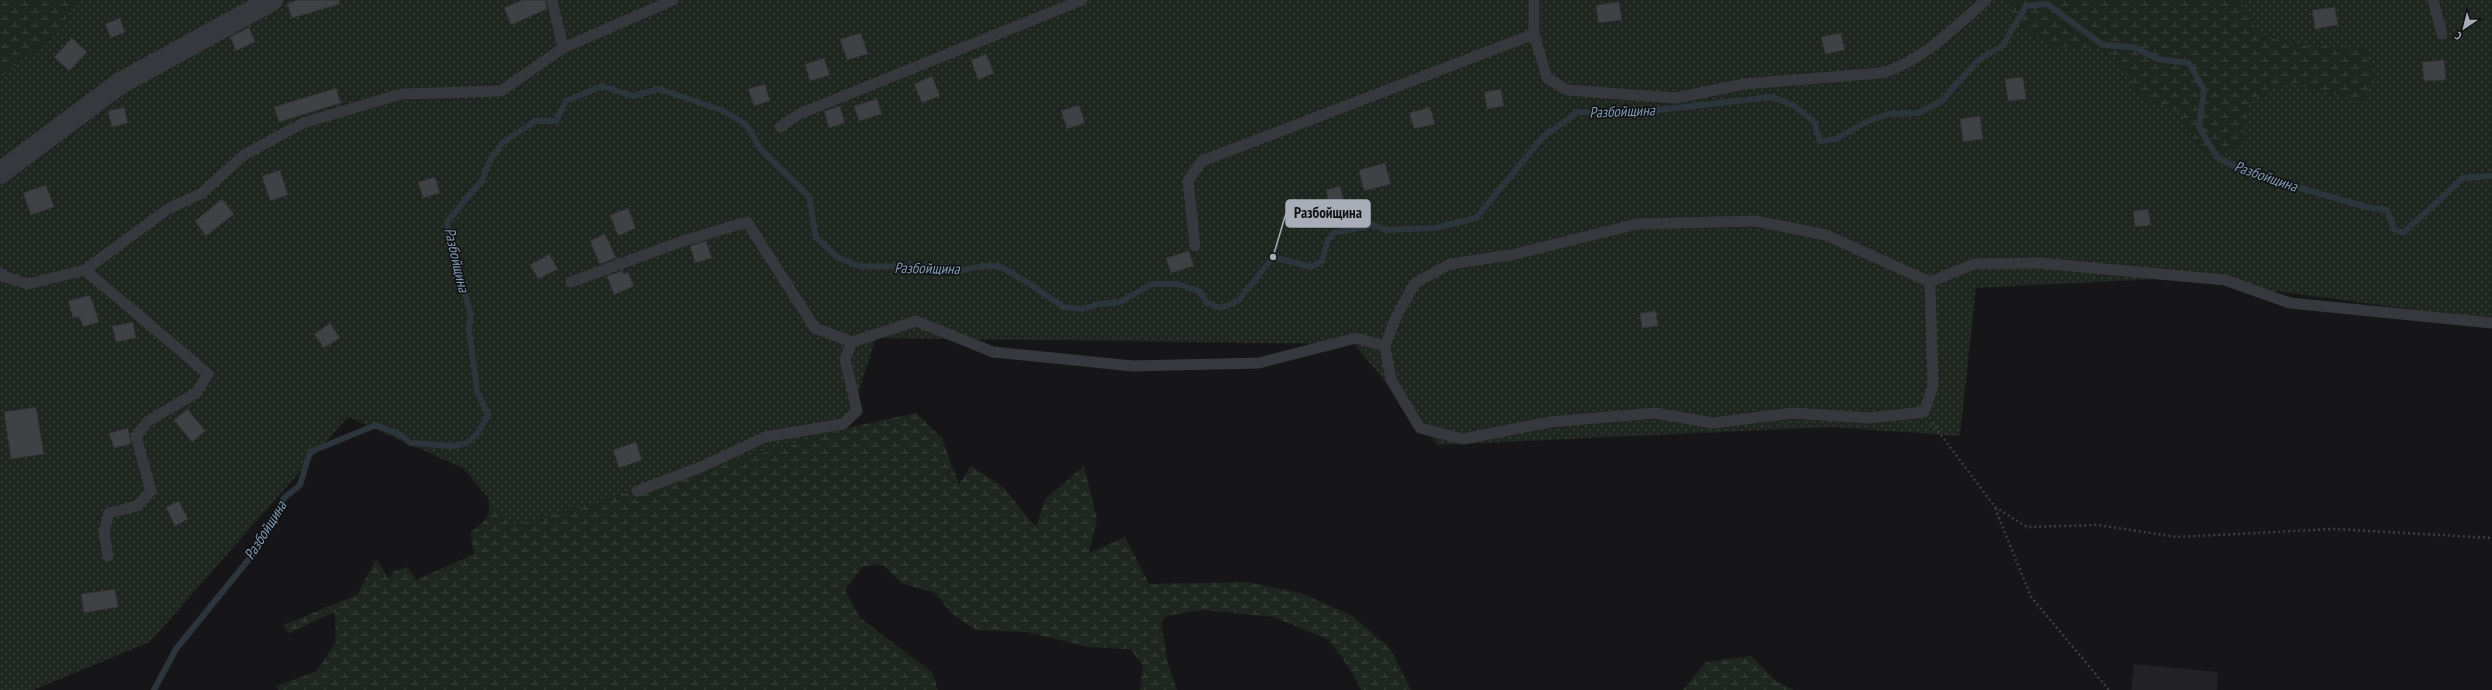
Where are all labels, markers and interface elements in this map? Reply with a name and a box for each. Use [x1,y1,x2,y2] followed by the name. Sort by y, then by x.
[2444,8,2484,48] north arrow
[2452,29,2464,43] text: С
[1589,100,1656,122] water label: Разбойщина
[2232,156,2301,196] water label: Разбойщина
[1286,200,1370,227] callout: Разбойщина
[1294,203,1362,222] text: Разбойщина
[440,226,474,295] water label: Разбойщина
[894,258,961,278] water label: Разбойщина
[240,496,291,563] water label: Разбойщина

